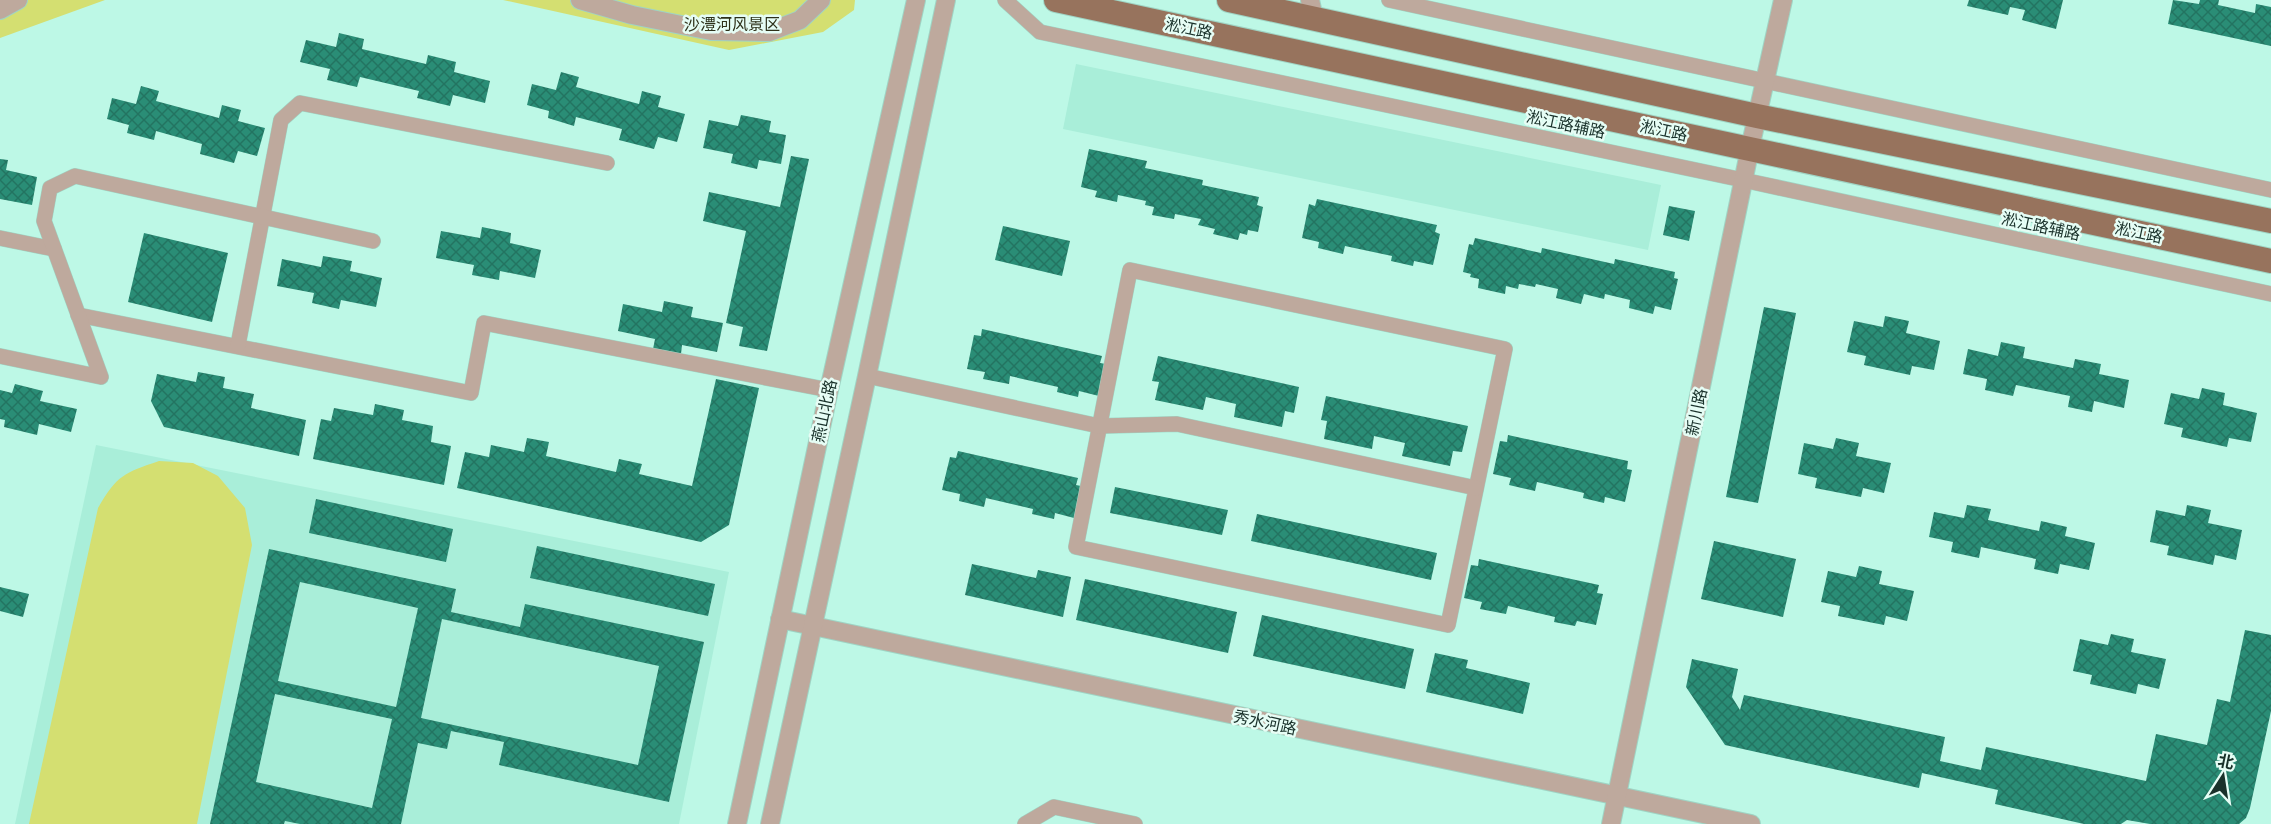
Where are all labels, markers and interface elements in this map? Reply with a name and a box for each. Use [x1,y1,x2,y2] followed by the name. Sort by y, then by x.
[1163,12,1215,44] street label: 淞江路
[684,13,780,35] park label: 沙澧河风景区
[1525,105,1607,143] street label: 淞江路辅路
[1638,114,1690,146] street label: 淞江路
[2000,207,2082,245] street label: 淞江路辅路
[2113,216,2165,248] street label: 淞江路
[807,377,841,445] street label: 燕山北路
[1680,386,1712,438] street label: 新川路
[1231,705,1299,739] street label: 秀水河路
[2193,746,2253,806] north arrow
[2216,749,2236,774] text: 北

